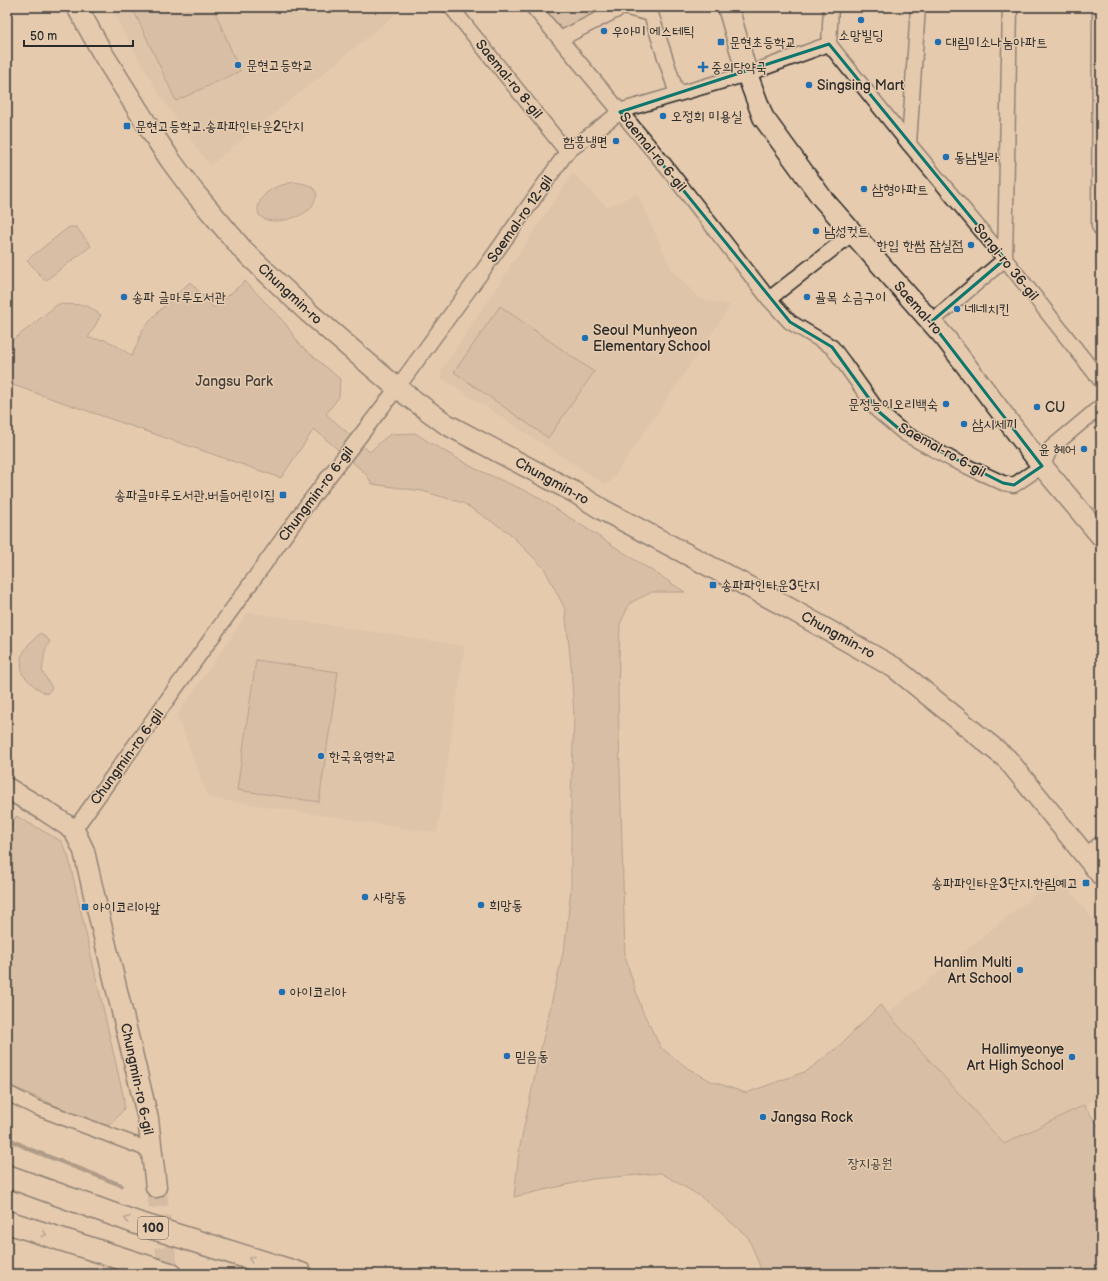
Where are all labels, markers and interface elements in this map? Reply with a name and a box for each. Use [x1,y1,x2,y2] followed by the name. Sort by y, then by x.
[856,15,866,25] marker: 소망빌딩
[24,22,133,48] scale bar
[612,23,695,40] place label: 우아미 에스테틱
[599,26,609,36] marker: 우아미 에스테틱
[838,27,884,44] place label: 소망빌딩
[30,29,57,44] text: 50 m
[729,34,797,51] place label: 문현초등학교
[946,34,1047,51] place label: 대림미소나눔아파트
[472,36,546,122] street label: Saemal-ro 8-gil
[716,37,726,47] marker: 문현초등학교
[933,37,943,47] marker: 대림미소나눔아파트
[246,57,314,74] place label: 문현고등학교
[711,59,767,76] place label: 중의당약국
[233,60,243,70] marker: 문현고등학교
[698,62,708,72] marker: 중의당약국
[817,77,905,94] place label: Singsing Mart
[804,80,814,90] marker: Singsing Mart
[671,108,742,125] place label: 오정희 미용실
[616,109,690,195] street label: Saemal-ro 6-gil
[658,111,668,121] marker: 오정희 미용실
[135,118,304,135] place label: 문현고등학교.송파파인타운2단지
[122,121,132,131] marker: 문현고등학교.송파파인타운2단지
[563,133,608,150] place label: 함흥냉면
[611,136,621,146] marker: 함흥냉면
[954,149,1000,166] place label: 동남빌라
[941,152,951,162] marker: 동남빌라
[484,172,556,266] street label: Saemal-ro 12-gil
[872,181,928,198] place label: 삼형아파트
[859,184,869,194] marker: 삼형아파트
[970,220,1042,304] street label: Songi-ro 36-gil
[824,223,869,240] place label: 남성컷트
[811,226,821,236] marker: 남성컷트
[877,237,963,254] place label: 한입 한쌈 잠실점
[966,240,976,250] marker: 한입 한쌈 잠실점
[254,260,326,328] street label: Chungmin-ro
[890,278,946,338] street label: Saemal-ro
[132,289,226,306] place label: 송파 글마루도서관
[815,289,886,306] place label: 골목 소금구이
[119,292,129,302] marker: 송파 글마루도서관
[802,292,812,302] marker: 골목 소금구이
[965,301,1010,318] place label: 네네치킨
[952,304,962,314] marker: 네네치킨
[593,322,711,355] place label: Seoul Munhyeon Elementary School
[580,333,590,343] marker: Seoul Munhyeon Elementary School
[195,373,273,390] park label: Jangsu Park
[848,396,938,413] place label: 문정능이오리백숙
[941,399,951,409] marker: 문정능이오리백숙
[1045,399,1065,416] place label: CU
[1032,402,1042,412] marker: CU
[972,416,1017,433] place label: 삼시세끼
[895,419,989,481] street label: Saemal-ro 6-gil
[959,419,969,429] marker: 삼시세끼
[1038,441,1076,458] place label: 윤 헤어
[275,443,357,545] street label: Chungmin-ro 6-gil
[1079,444,1089,454] marker: 윤 헤어
[512,454,592,508] street label: Chungmin-ro
[115,487,275,504] place label: 송파글마루도서관.버들어린이집
[278,490,288,500] marker: 송파글마루도서관.버들어린이집
[721,577,820,594] place label: 송파파인타운3단지
[708,580,718,590] marker: 송파파인타운3단지
[798,608,878,662] street label: Chungmin-ro
[87,706,167,808] street label: Chungmin-ro 6-gil
[329,748,397,765] place label: 한국육영학교
[316,751,326,761] marker: 한국육영학교
[931,875,1078,892] place label: 송파파인타운3단지.한림예고
[1081,878,1091,888] marker: 송파파인타운3단지.한림예고
[373,889,407,906] place label: 사랑동
[360,892,370,902] marker: 사랑동
[489,897,523,914] place label: 희망동
[93,899,161,916] place label: 아이코리아앞
[476,900,486,910] marker: 희망동
[80,902,90,912] marker: 아이코리아앞
[934,954,1012,987] place label: Hanlim Multi Art School
[1015,965,1025,975] marker: Hanlim Multi Art School
[290,984,347,1001] place label: 아이코리아
[277,987,287,997] marker: 아이코리아
[117,1022,157,1136] street label: Chungmin-ro 6-gil
[967,1041,1064,1074] place label: Hallimyeonye Art High School
[515,1048,549,1065] place label: 믿음동
[502,1051,512,1061] marker: 믿음동
[1067,1052,1077,1062] marker: Hallimyeonye Art High School
[771,1109,853,1126] place label: Jangsa Rock
[758,1112,768,1122] marker: Jangsa Rock
[847,1155,893,1172] park label: 장지공원
[124,1215,131,1224] one-way arrow
[138,1217,168,1239] road number: 100
[40,1229,47,1238] one-way arrow
[247,1255,254,1264] one-way arrow

